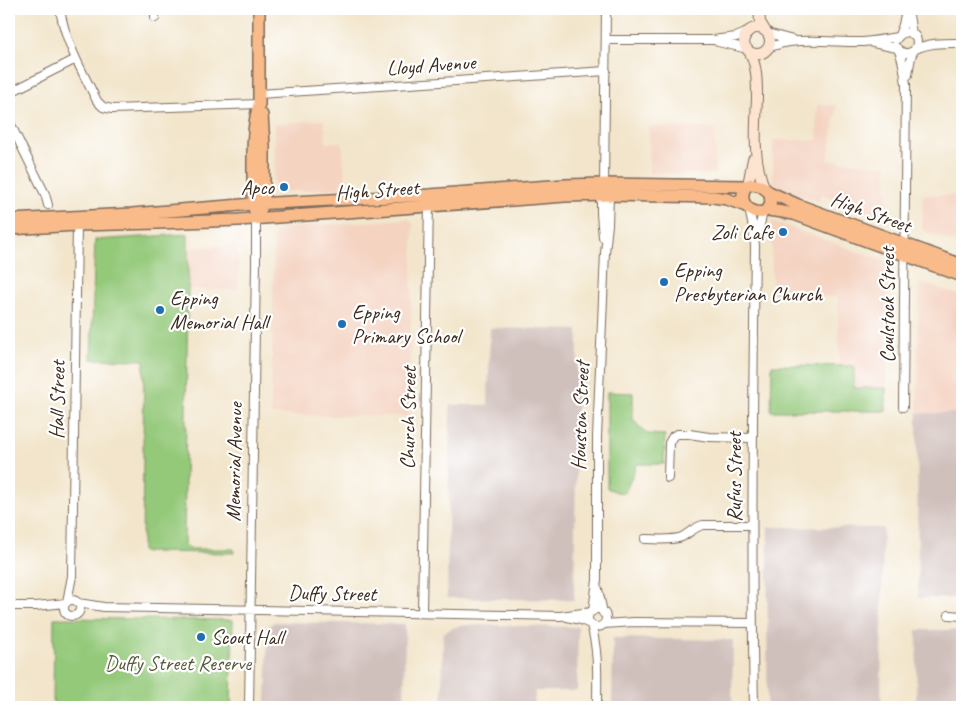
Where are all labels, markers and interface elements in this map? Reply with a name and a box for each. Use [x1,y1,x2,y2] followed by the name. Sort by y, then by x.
[386,49,478,81] street label: Lloyd Avenue
[241,174,276,200] place label: Apco
[335,174,422,206] street label: High Street
[278,181,290,193] marker: Apco
[827,186,917,239] street label: High Street
[711,219,775,245] place label: Zoli Cafe
[777,226,789,238] marker: Zoli Cafe
[874,245,900,363] street label: Coulstock Street
[674,257,824,307] place label: Epping Presbyterian Church
[658,276,670,288] marker: Epping Presbyterian Church
[170,285,271,335] place label: Epping Memorial Hall
[352,299,463,349] place label: Epping Primary School
[154,304,166,316] marker: Epping Memorial Hall
[336,318,348,330] marker: Epping Primary School
[43,358,71,439] street label: Hall Street
[565,358,595,471] street label: Houston Street
[394,364,422,470] street label: Church Street
[220,400,248,522] street label: Memorial Avenue
[721,430,747,522] street label: Rufus Street
[288,579,378,607] street label: Duffy Street
[211,624,286,650] place label: Scout Hall
[195,631,207,643] marker: Scout Hall
[105,650,252,676] park label: Duffy Street Reserve

